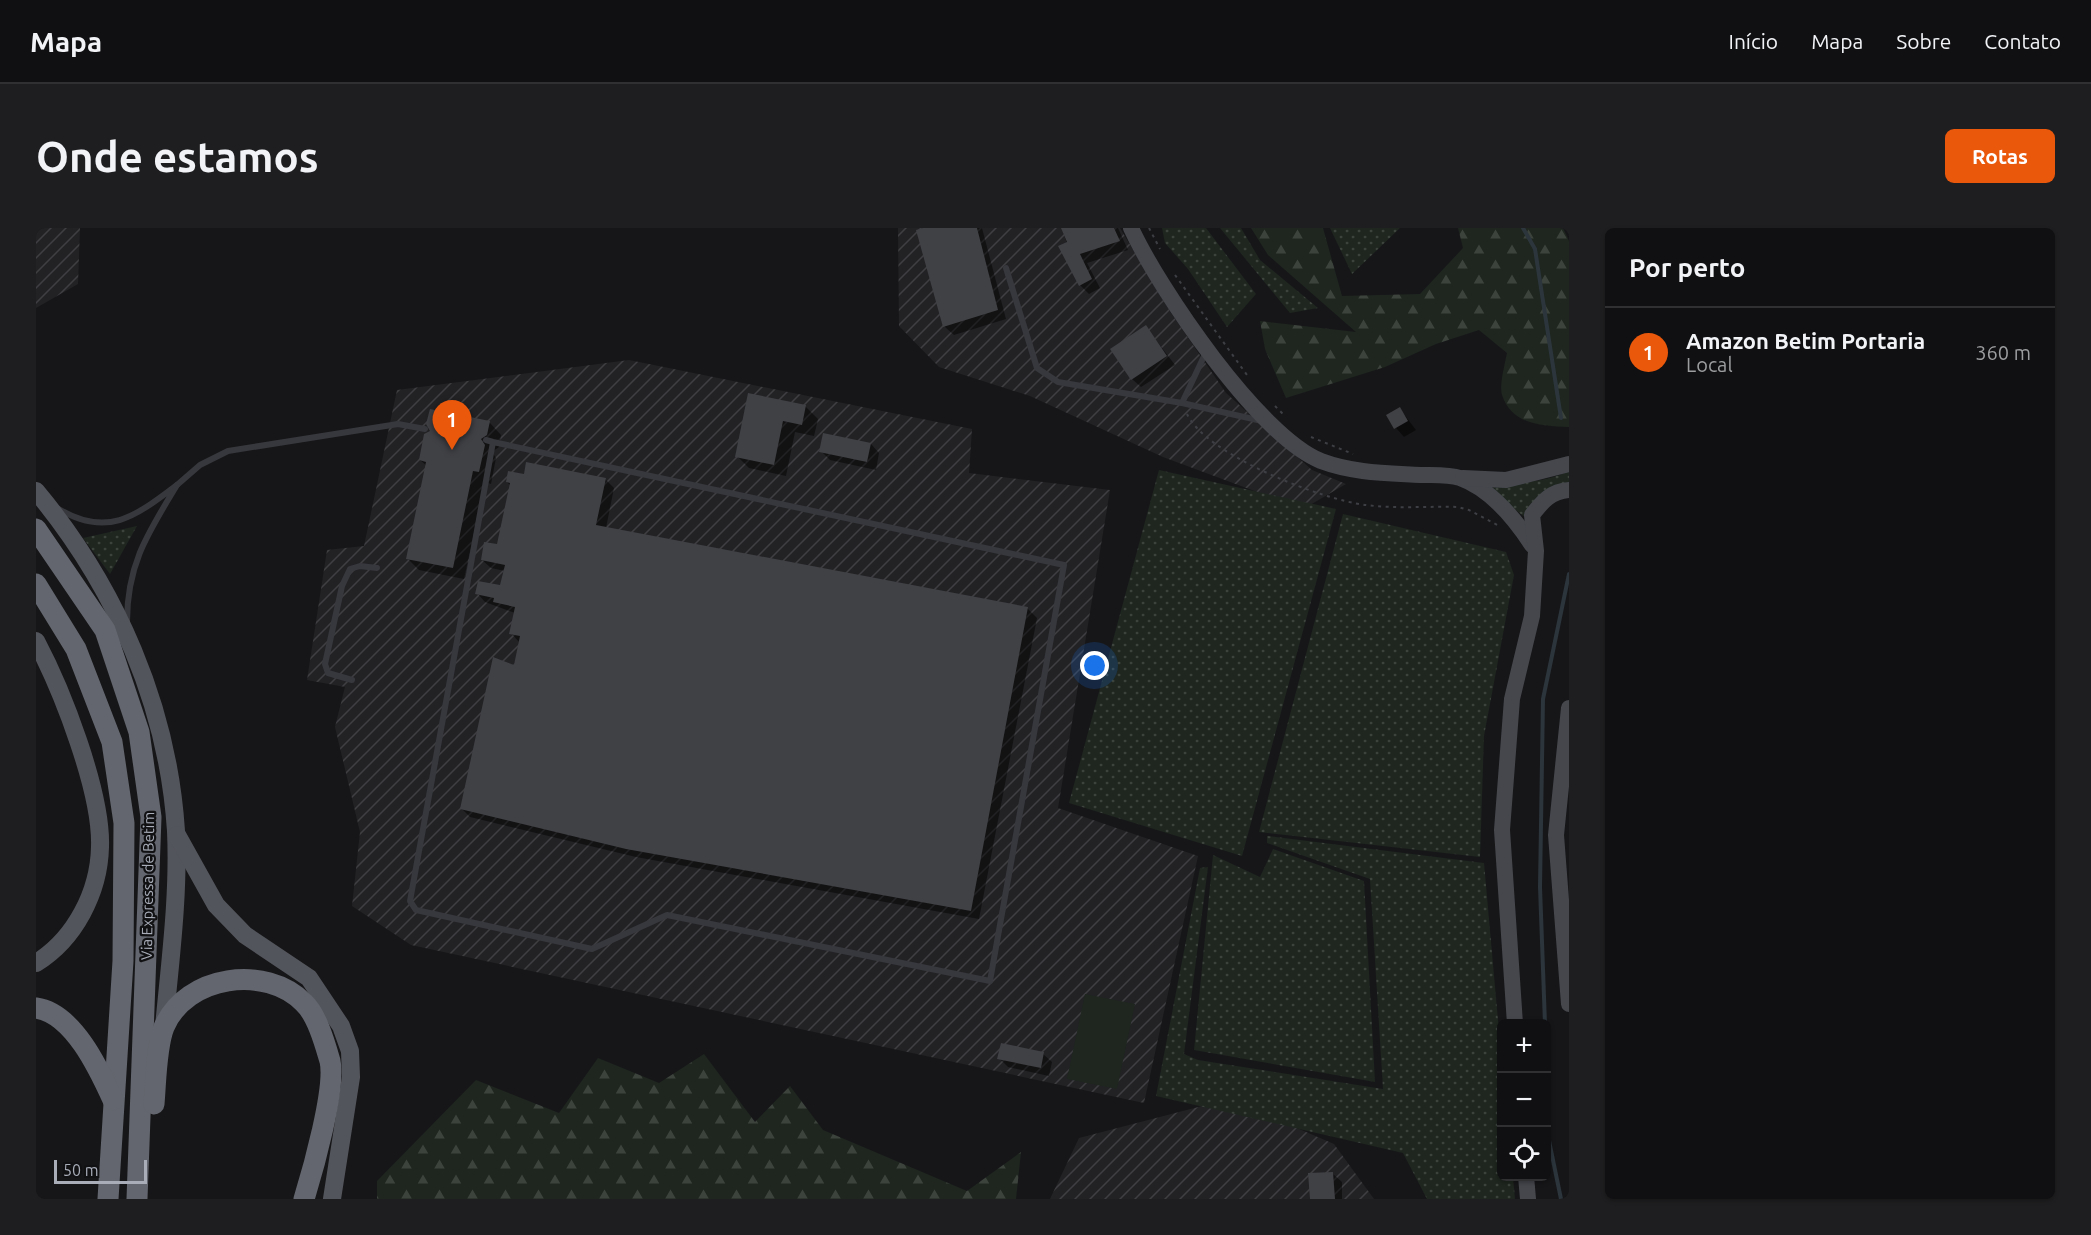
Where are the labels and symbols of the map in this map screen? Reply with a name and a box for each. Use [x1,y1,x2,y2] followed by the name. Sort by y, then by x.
[432,400,472,450] pin: 1
[1080,651,1109,680] your location
[138,812,157,960] street label: Via Expressa de Betim
[54,1157,147,1184] scale bar

